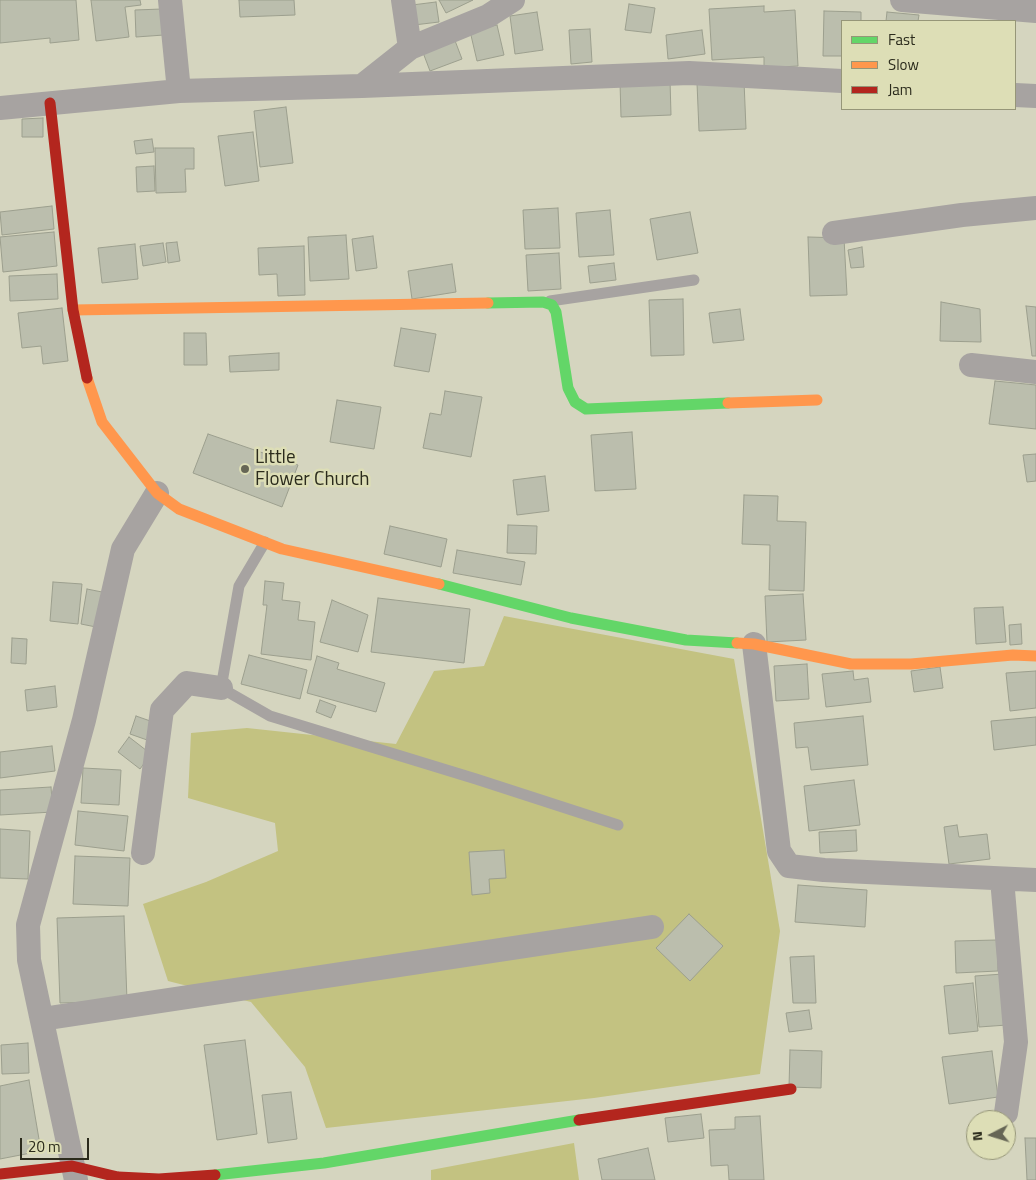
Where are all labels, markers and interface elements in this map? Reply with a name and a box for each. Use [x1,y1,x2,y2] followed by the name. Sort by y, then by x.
[841,20,1016,110] legend
[888,28,915,51] text: Fast
[888,53,919,76] text: Slow
[888,78,912,101] text: Jam
[255,447,370,491] place label: Little Flower Church
[239,463,251,475] marker: Little Flower Church
[966,1110,1016,1160] north arrow
[22,1128,91,1160] scale bar
[966,1131,987,1142] text: N
[28,1135,61,1158] text: 20 m

